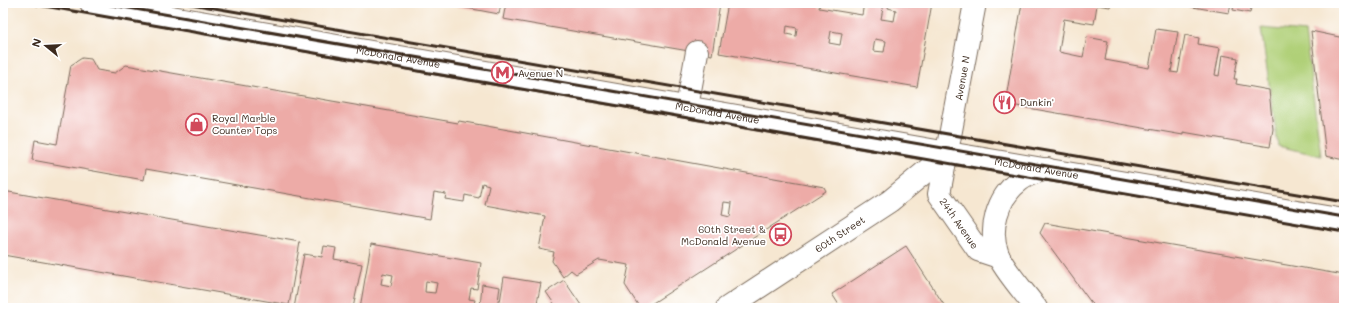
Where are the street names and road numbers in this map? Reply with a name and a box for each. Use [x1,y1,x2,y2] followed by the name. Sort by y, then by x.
[355,43,441,71] street label: McDonald Avenue
[951,55,973,101] street label: Avenue N
[674,98,761,127] street label: McDonald Avenue
[994,154,1080,182] street label: McDonald Avenue
[937,195,982,252] street label: 24th Avenue
[812,212,868,256] street label: 60th Street

